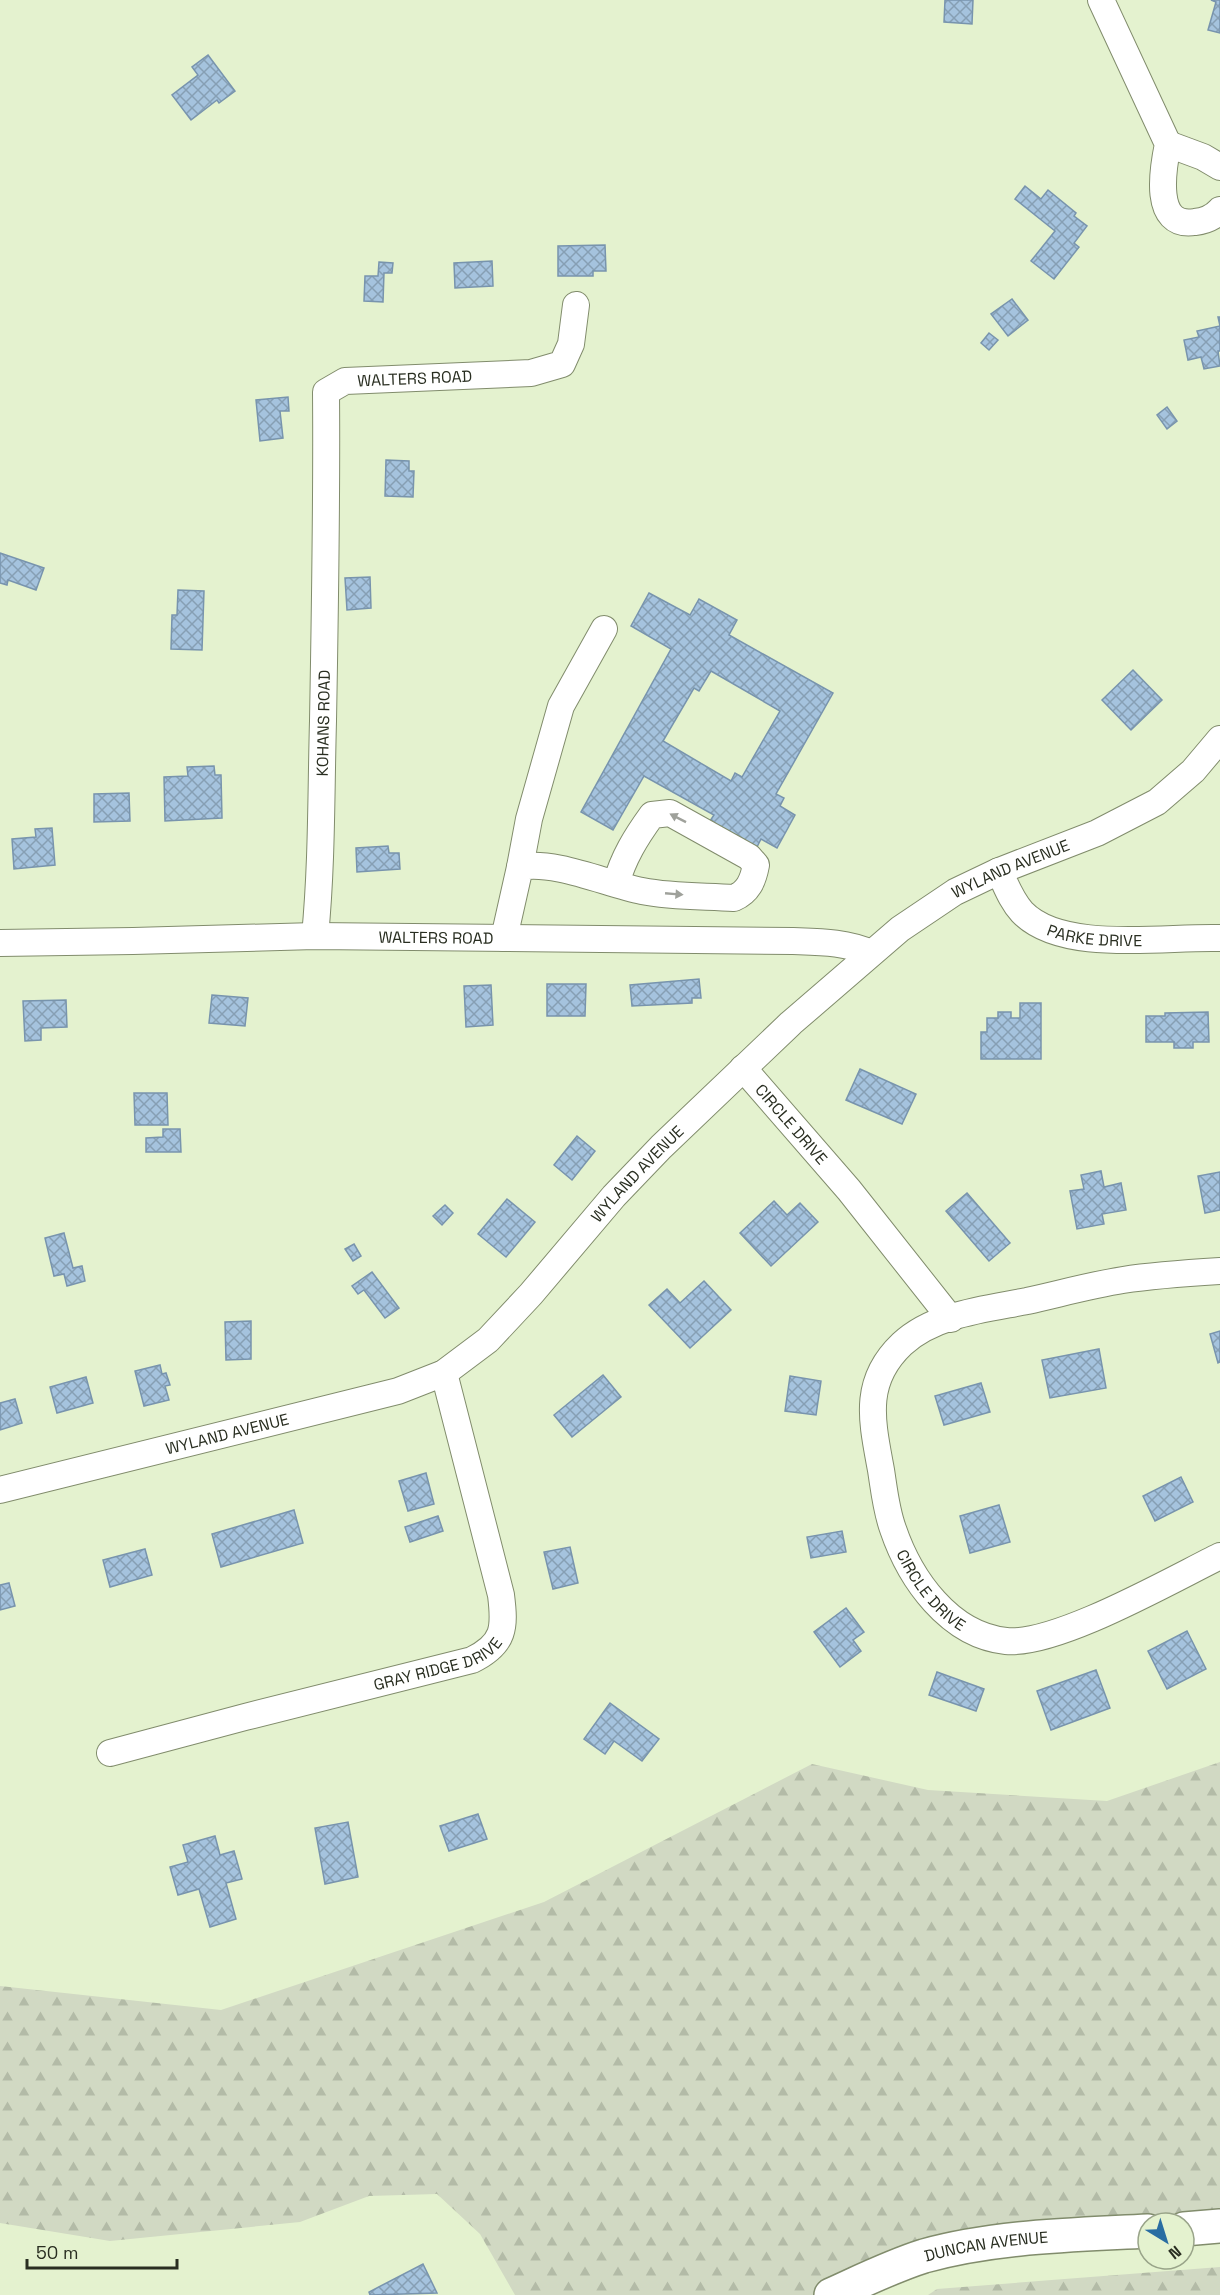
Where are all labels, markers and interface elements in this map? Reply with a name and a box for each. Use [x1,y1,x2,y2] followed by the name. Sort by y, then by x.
[357,366,473,391] street label: WALTERS ROAD
[312,670,335,776] street label: KOHANS ROAD
[669,814,686,823] one-way arrow
[948,835,1073,903] street label: WYLAND AVENUE
[664,889,683,899] one-way arrow
[1044,920,1142,951] street label: PARKE DRIVE
[378,927,493,949] street label: WALTERS ROAD
[750,1080,832,1169] street label: CIRCLE DRIVE
[586,1121,688,1227] street label: WYLAND AVENUE
[163,1409,291,1459] street label: WYLAND AVENUE
[891,1546,970,1636] street label: CIRCLE DRIVE
[371,1633,507,1695] street label: GRAY RIDGE DRIVE
[1136,2211,1196,2271] north arrow
[922,2227,1049,2266] street label: DUNCAN AVENUE
[27,2232,177,2270] scale bar
[36,2241,78,2264] text: 50 m
[1164,2241,1186,2264] text: N

